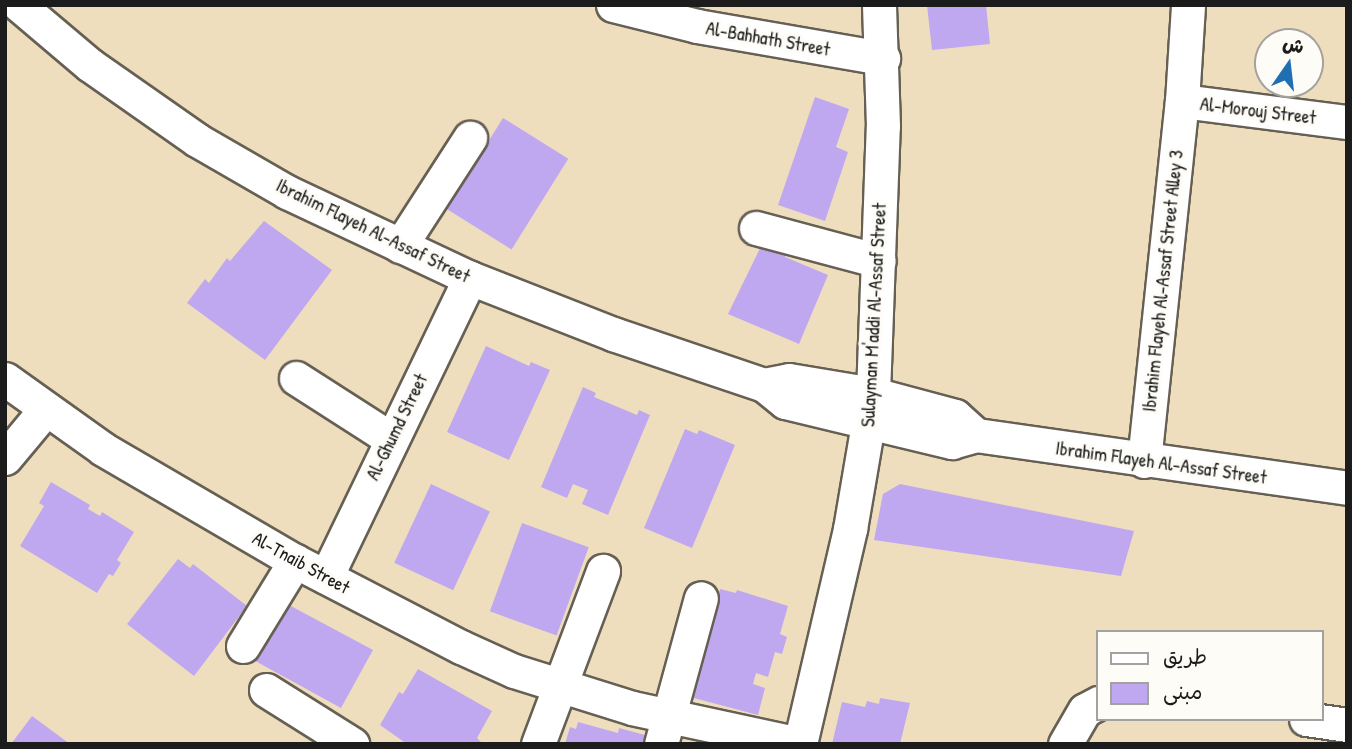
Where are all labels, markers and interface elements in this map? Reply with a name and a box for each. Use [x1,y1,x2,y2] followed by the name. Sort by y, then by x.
[704,17,832,61] street label: Al-Bahhath Street
[1254,28,1324,98] north arrow
[1280,29,1307,60] text: ش
[1199,93,1317,129] street label: Al-Morouj Street
[1138,149,1188,413] street label: Ibrahim Flayeh Al-Assaf Street Alley 3
[272,174,474,288] street label: Ibrahim Flayeh Al-Assaf Street
[857,202,891,428] street label: Sulayman M'addi Al-Assaf Street
[361,370,433,484] street label: Al-Ghumd Street
[1054,437,1268,489] street label: Ibrahim Flayeh Al-Assaf Street
[248,527,354,599] street label: Al-Tnaib Street
[1096,630,1324,721] legend
[1163,642,1207,671] text: طريق
[1163,677,1202,706] text: مبنى

